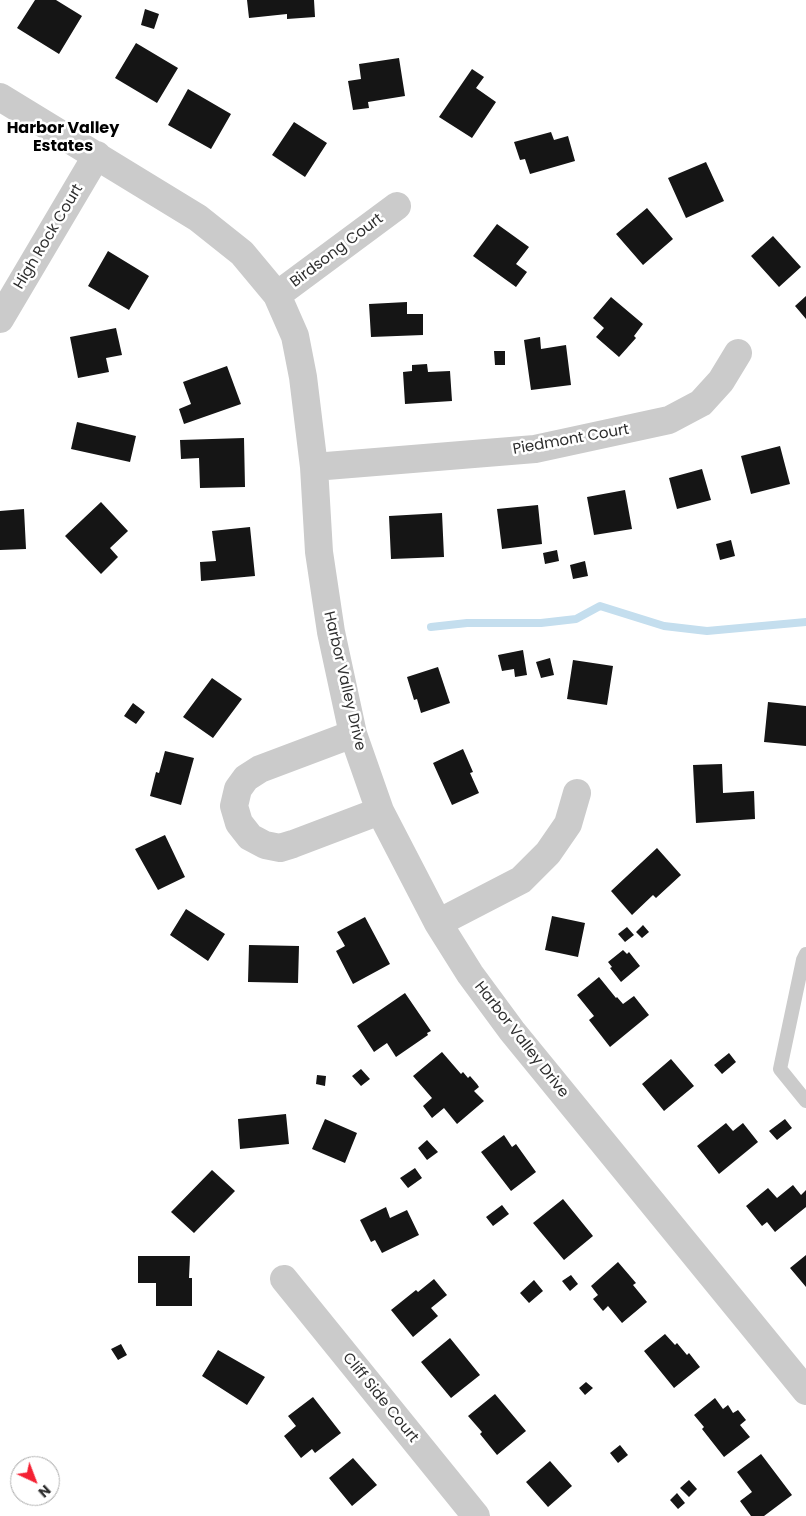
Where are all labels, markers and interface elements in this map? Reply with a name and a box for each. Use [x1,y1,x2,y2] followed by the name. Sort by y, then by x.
[7,119,119,157] district label: Harbor Valley Estates
[11,181,87,293] street label: High Rock Court
[287,210,387,292] street label: Birdsong Court
[511,421,631,459] street label: Piedmont Court
[319,610,369,752] street label: Harbor Valley Drive
[470,978,572,1102] street label: Harbor Valley Drive
[338,1349,422,1447] street label: Cliff Side Court
[10,1456,60,1506] north arrow
[34,1480,55,1502] text: N

